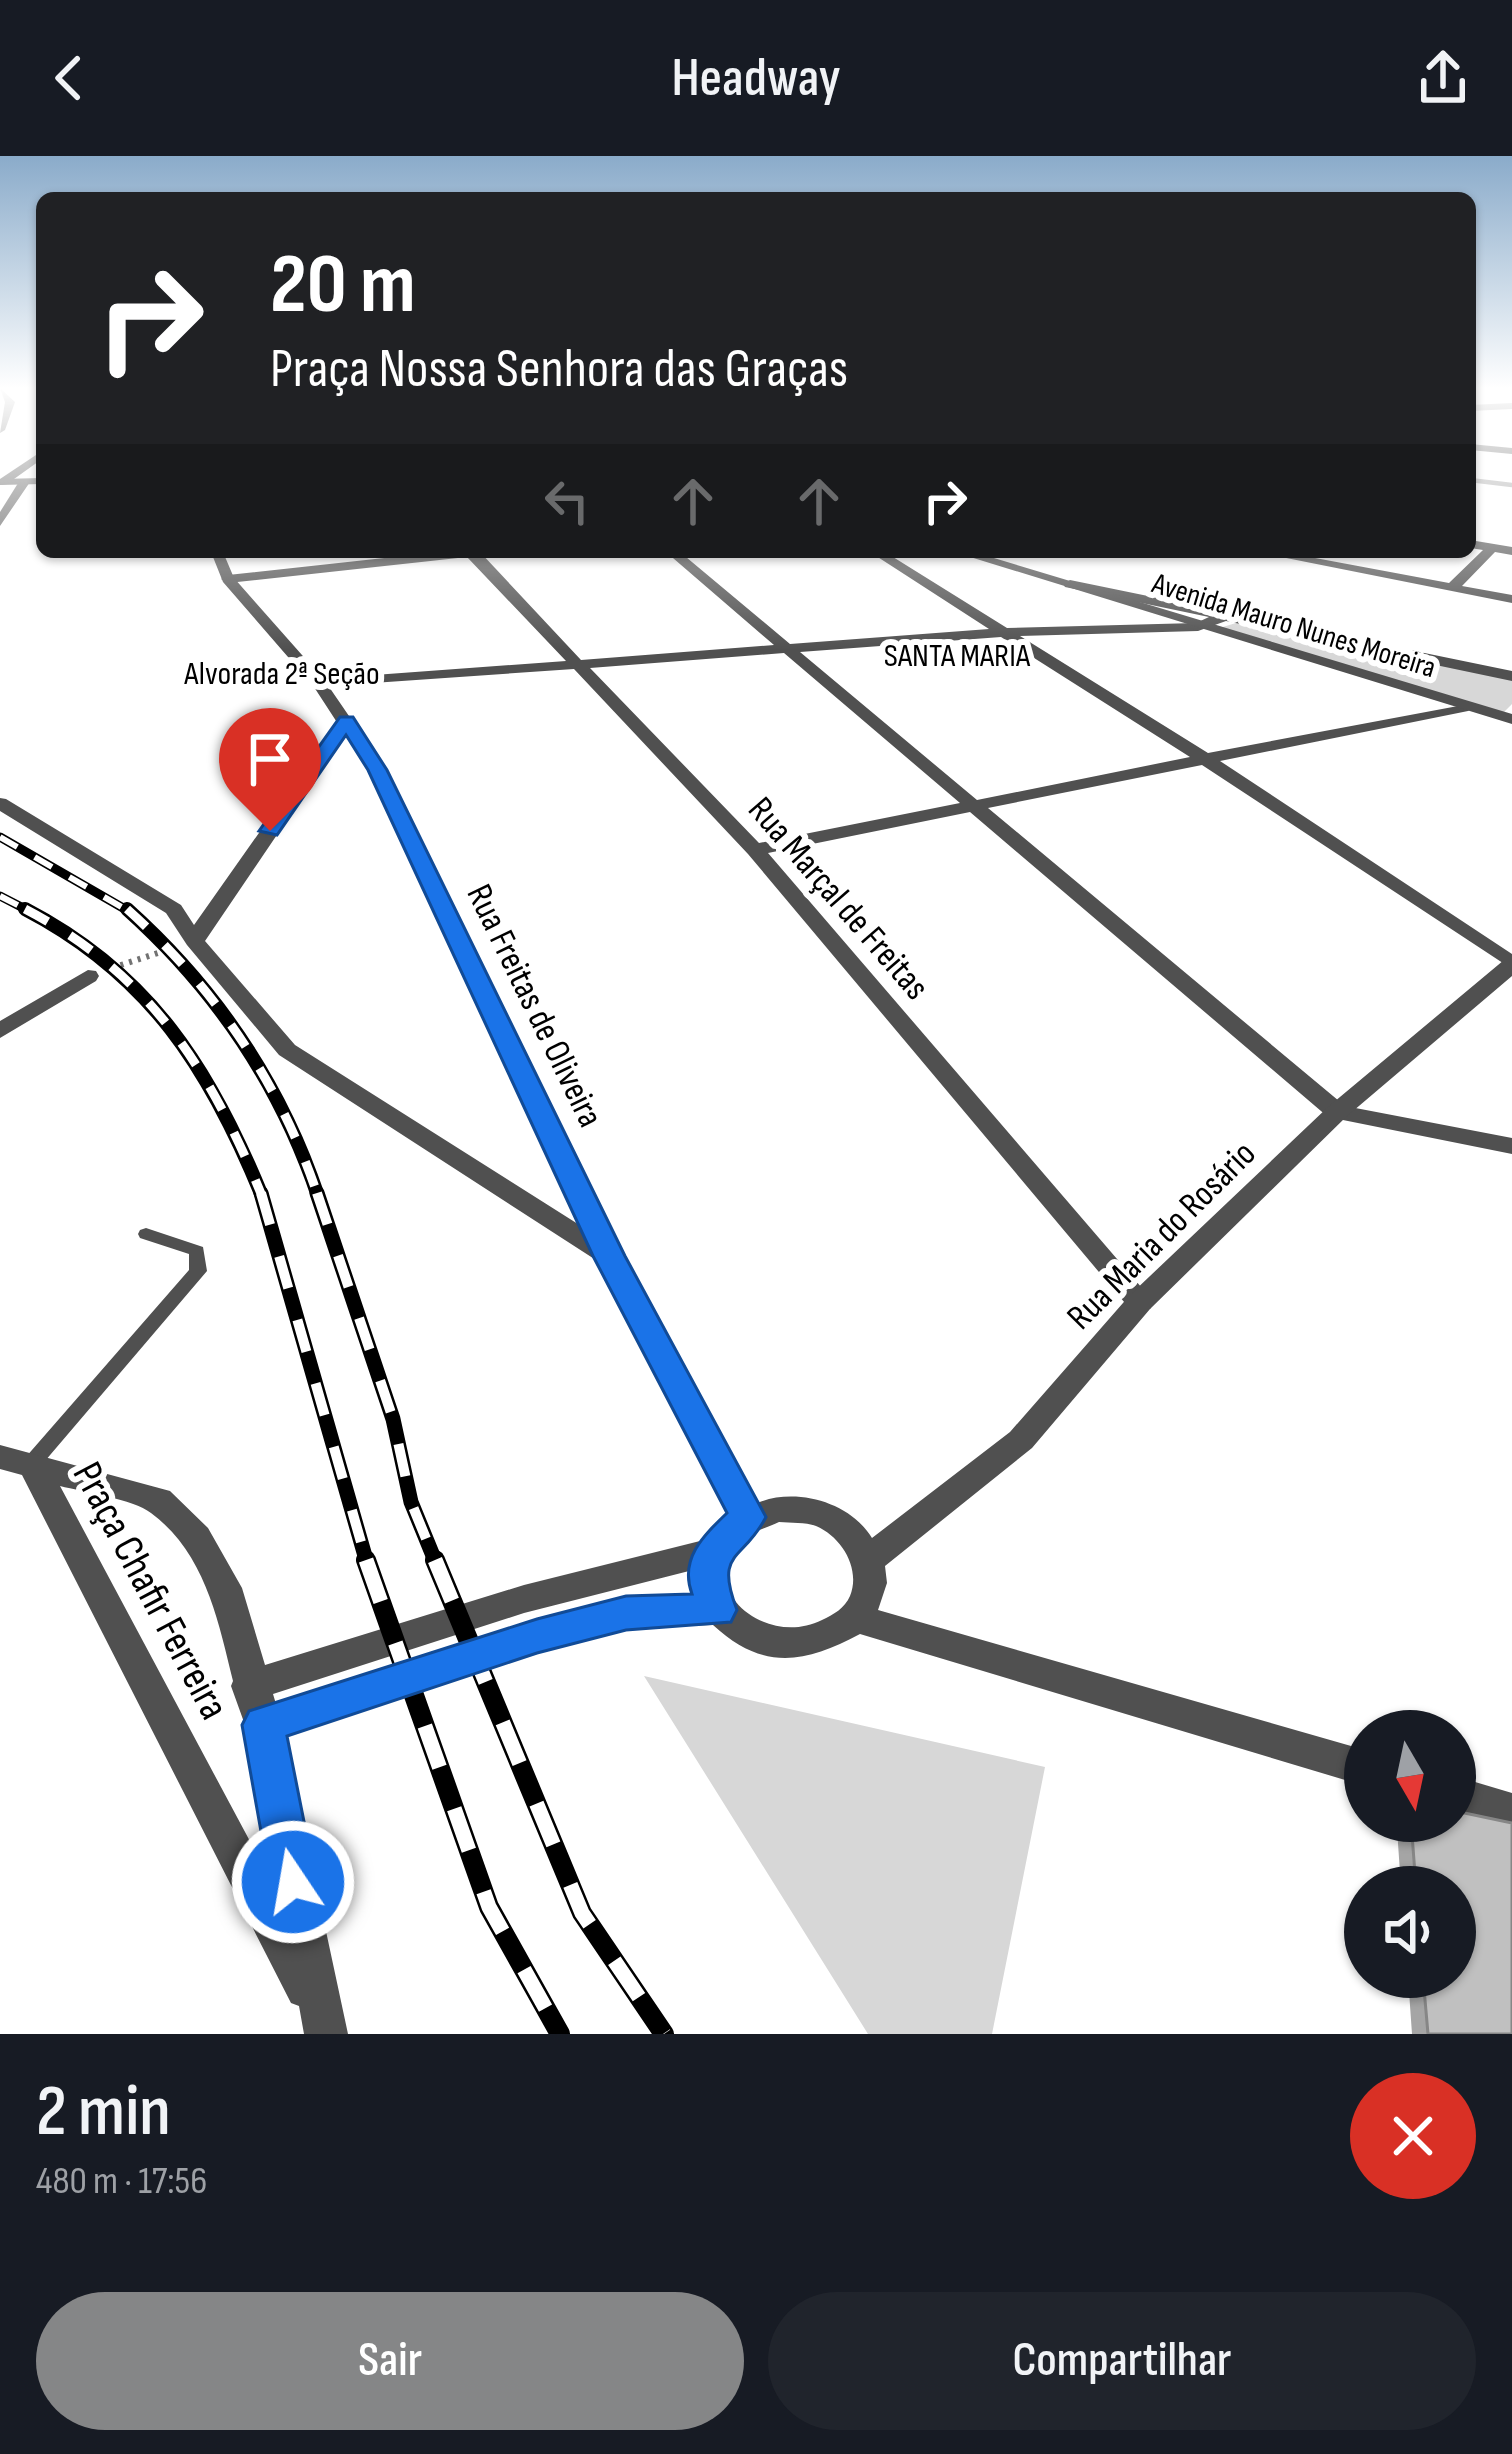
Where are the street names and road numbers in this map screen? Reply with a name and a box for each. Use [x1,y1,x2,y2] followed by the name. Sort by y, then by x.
[1147,565,1440,686] street label: Avenida Mauro Nunes Moreira
[739,789,937,1009] street label: Rua Marçal de Freitas
[457,878,611,1134] street label: Rua Freitas de Oliveira
[1059,1133,1265,1339] street label: Rua Maria do Rosário
[61,1454,239,1728] street label: Praça Chafir Ferreira

